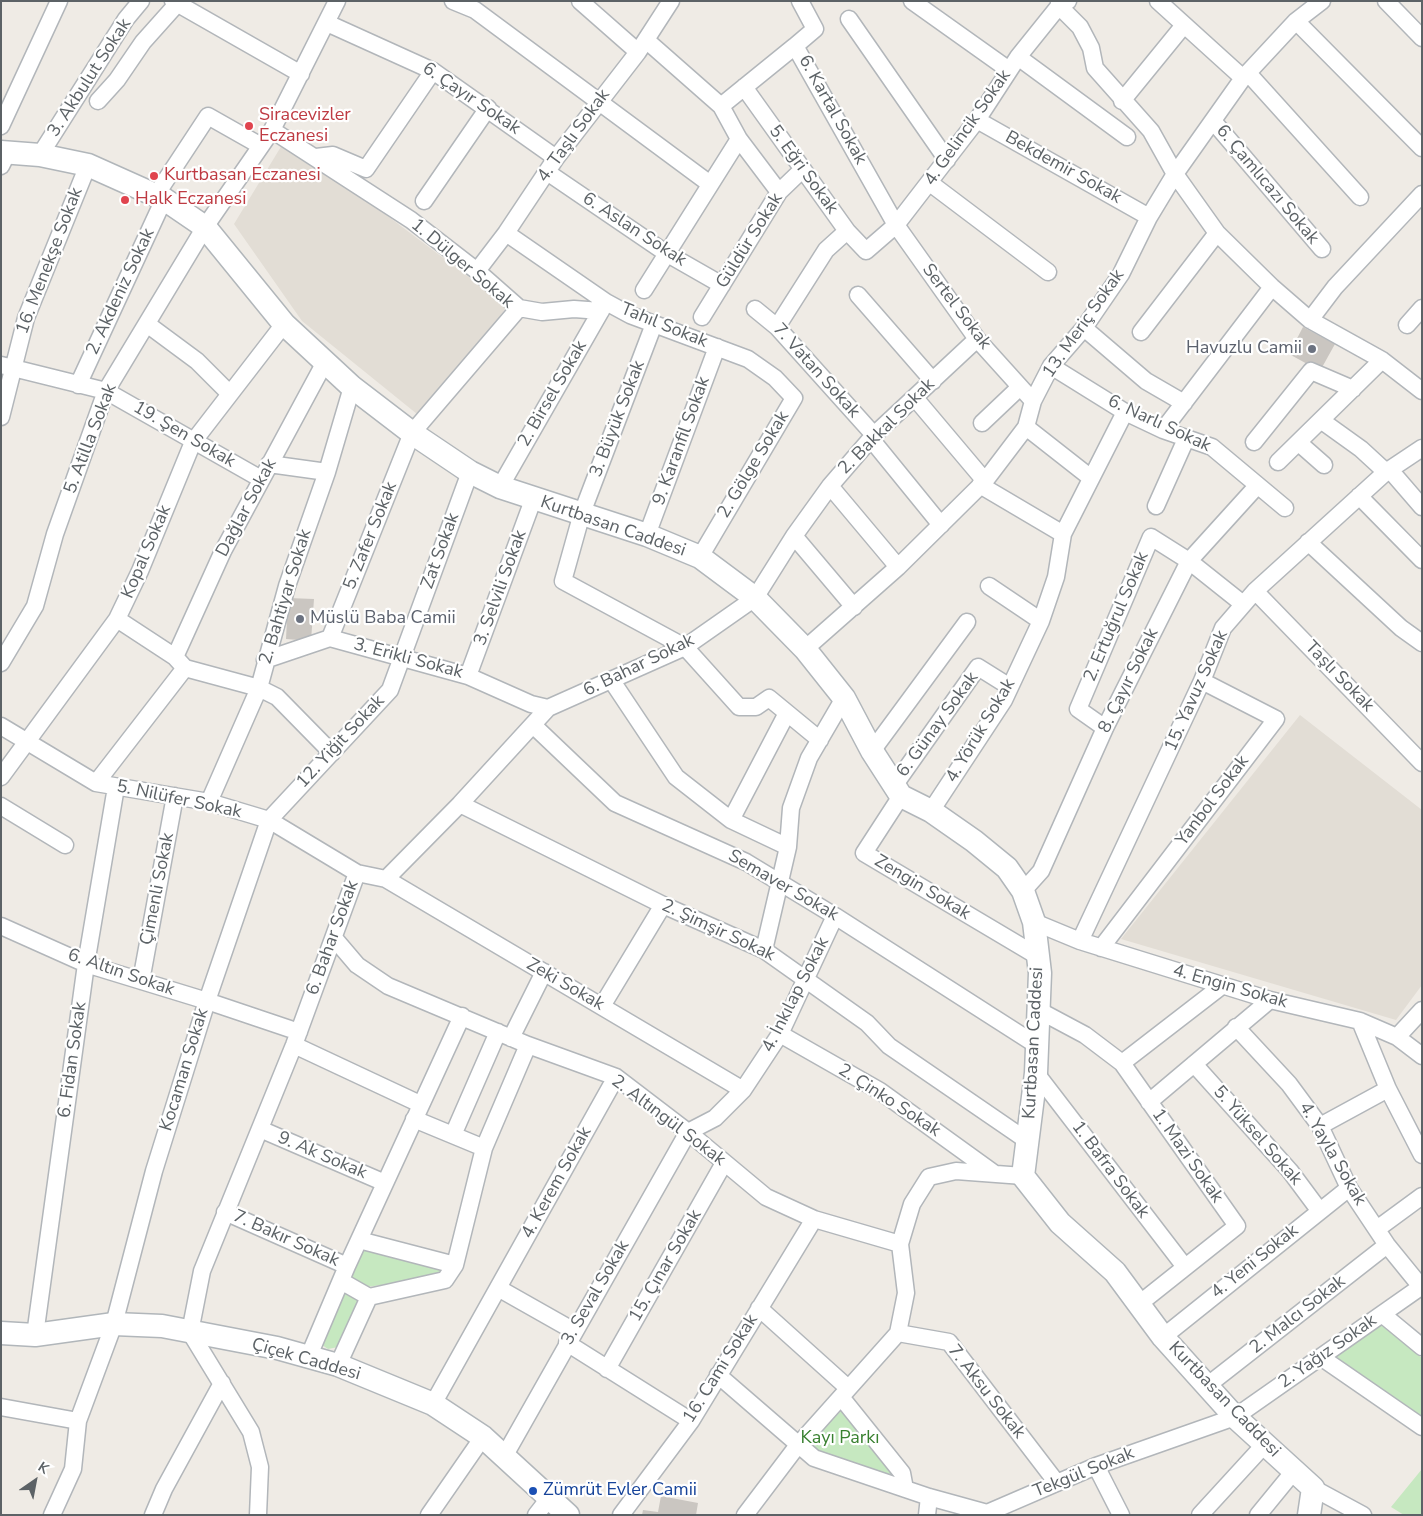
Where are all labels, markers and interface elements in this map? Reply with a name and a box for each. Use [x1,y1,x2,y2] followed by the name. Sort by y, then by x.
[44,15,136,141] street label: 3. Akbulut Sokak
[793,52,871,168] street label: 6. Kartal Sokak
[418,58,524,140] street label: 6. Çayır Sokak
[920,66,1016,190] street label: 4. Gelincik Sokak
[533,85,615,187] street label: 4. Taşlı Sokak
[259,105,351,148] place label: Siracevizler Eczanesi
[243,120,255,132] marker: Siracevizler Eczanesi
[764,121,842,219] street label: 5. Eğri Sokak
[1211,121,1323,249] street label: 6. Çamlıcazı Sokak
[1001,127,1125,209] street label: Bekdemir Sokak
[164,165,321,187] place label: Kurtbasan Eczanesi
[148,170,160,182] marker: Kurtbasan Eczanesi
[12,185,88,337] street label: 16. Menekşe Sokak
[578,188,690,272] street label: 6. Aslan Sokak
[135,189,246,211] place label: Halk Eczanesi
[712,189,788,293] street label: Güldür Sokak
[119,194,131,206] marker: Halk Eczanesi
[406,215,518,313] street label: 1. Dülger Sokak
[82,225,160,359] street label: 2. Akdeniz Sokak
[917,260,995,354] street label: Sertel Sokak
[1039,266,1129,382] street label: 13. Meriç Sokak
[617,299,711,353] street label: Tahıl Sokak
[768,319,864,423] street label: 7. Vatan Sokak
[514,337,592,451] street label: 2. Birsel Sokak
[1186,338,1302,360] place label: Havuzlu Camii
[1306,343,1318,355] marker: Havuzlu Camii
[586,358,650,480] street label: 3. Büyük Sokak
[649,374,715,508] street label: 9. Karanfil Sokak
[834,374,940,480] street label: 2. Bakkal Sokak
[60,381,122,497] street label: 5. Atilla Sokak
[1104,391,1214,457] street label: 6. Narlı Sokak
[129,397,239,473] street label: 19. Şen Sokak
[714,408,794,522] street label: 2. Gölge Sokak
[212,455,282,561] street label: Dağlar Sokak
[340,479,402,593] street label: 5. Zafer Sokak
[538,492,688,562] street label: Kurtbasan Caddesi
[118,502,176,602] street label: Kopal Sokak
[417,510,465,592] street label: Zat Sokak
[255,527,317,667] street label: 2. Bahtiyar Sokak
[470,527,532,649] street label: 3. Selvili Sokak
[1080,549,1154,685] street label: 2. Ertuğrul Sokak
[310,608,456,630] place label: Müslü Baba Camii
[294,613,306,625] marker: Müslü Baba Camii
[1094,625,1164,737] street label: 8. Çayır Sokak
[1161,627,1233,755] street label: 15. Yavuz Sokak
[580,630,698,702] street label: 6. Bahar Sokak
[351,634,465,684] street label: 3. Erikli Sokak
[1300,637,1378,717] street label: Taşlı Sokak
[893,668,983,782] street label: 6. Günay Sokak
[941,675,1021,787] street label: 4. Yörük Sokak
[292,691,390,793] street label: 12. Yiğit Sokak
[1172,751,1254,851] street label: Yanbol Sokak
[114,776,244,824] street label: 5. Nilüfer Sokak
[137,831,179,947] street label: Çimenli Sokak
[724,846,842,926] street label: Semaver Sokak
[870,851,974,925] street label: Zengin Sokak
[302,878,364,998] street label: 6. Bahar Sokak
[658,895,778,967] street label: 2. Şimşir Sokak
[758,934,834,1056] street label: 4. İnkılap Sokak
[65,945,177,1001] street label: 6. Altın Sokak
[522,954,608,1016] street label: Zeki Sokak
[1170,960,1290,1014] street label: 4. Engin Sokak
[1019,966,1049,1120] street label: Kurtbasan Caddesi
[54,1001,92,1119] street label: 6. Fidan Sokak
[156,1006,214,1134] street label: Kocaman Sokak
[834,1060,944,1142] street label: 2. Çinko Sokak
[607,1071,729,1171] street label: 2. Altıngül Sokak
[1208,1082,1306,1190] street label: 5. Yüksel Sokak
[1294,1099,1370,1209] street label: 4. Yayla Sokak
[1147,1105,1227,1207] street label: 1. Mazi Sokak
[1066,1117,1154,1223] street label: 1. Bafra Sokak
[517,1123,597,1243] street label: 4. Kerem Sokak
[274,1128,370,1184] street label: 9. Ak Sokak
[230,1206,342,1272] street label: 7. Bakır Sokak
[625,1206,707,1326] street label: 15. Çınar Sokak
[1207,1220,1303,1304] street label: 4. Yeni Sokak
[557,1237,635,1349] street label: 3. Seval Sokak
[1246,1271,1350,1359] street label: 2. Malcı Sokak
[1275,1310,1381,1394] street label: 2. Yağız Sokak
[679,1311,763,1427] street label: 16. Cami Sokak
[249,1334,363,1386] street label: Çiçek Caddesi
[1163,1338,1285,1462] street label: Kurtbasan Caddesi
[943,1341,1029,1443] street label: 7. Aksu Sokak
[801,1428,879,1450] park label: Kayı Parkı
[1030,1443,1138,1503] street label: Tekgül Sokak
[10,1456,60,1506] north arrow
[34,1457,53,1478] text: K
[543,1480,697,1502] place label: Zümrüt Evler Camii
[527,1485,539,1497] marker: Zümrüt Evler Camii

